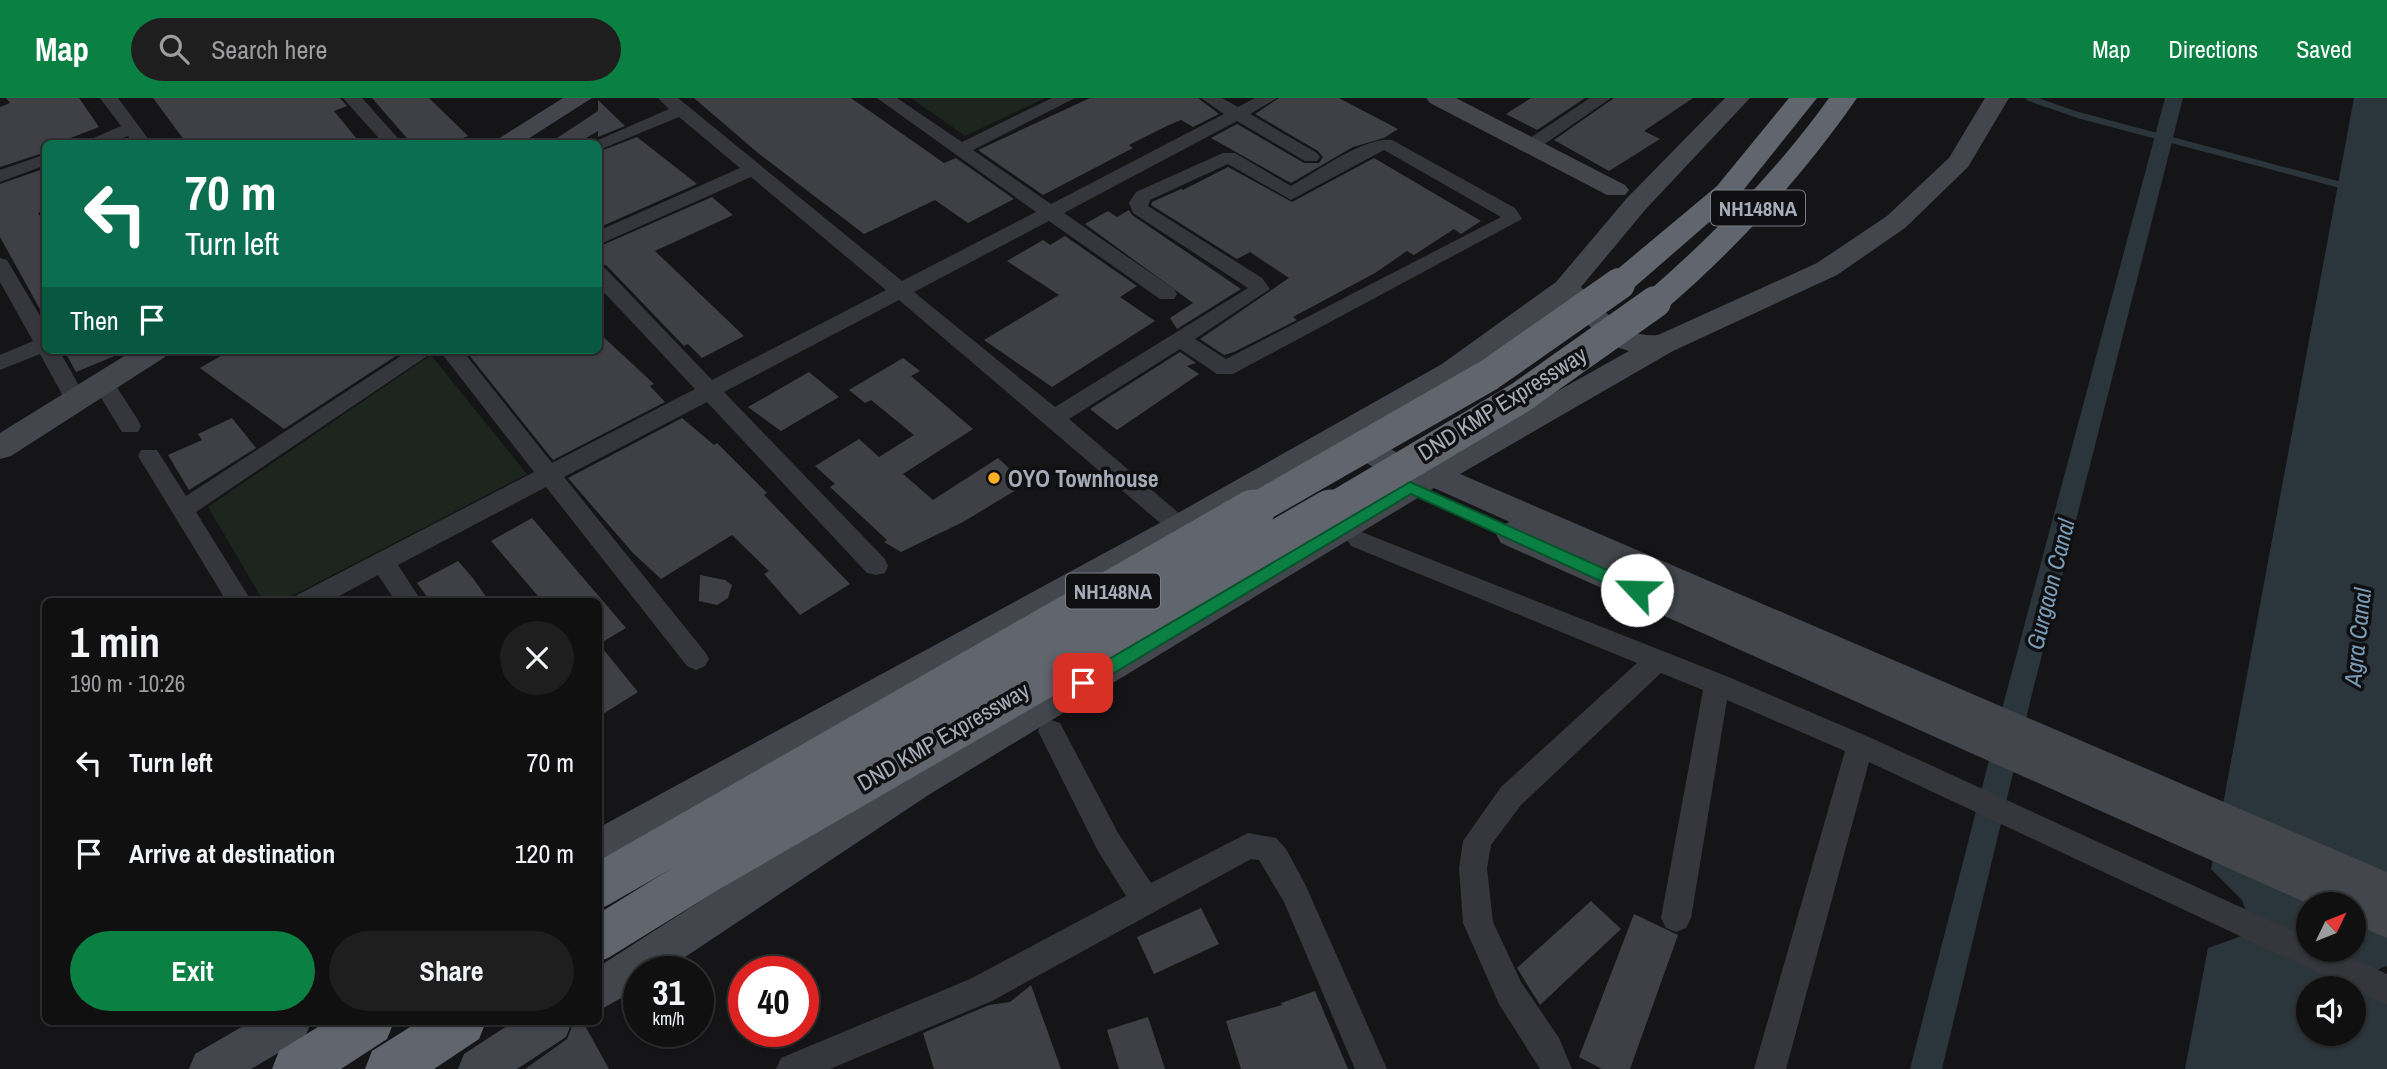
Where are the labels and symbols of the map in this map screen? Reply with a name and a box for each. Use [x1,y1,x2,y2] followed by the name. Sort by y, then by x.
[1711,190,1805,226] road number: NH148NA
[1412,338,1593,467] street label: DND KMP Expressway
[1008,463,1159,494] place label: OYO Townhouse
[986,470,1002,486] marker: OYO Townhouse
[2018,515,2082,653] water label: Gurgaon Canal
[1600,553,1674,627] position arrow
[1066,574,1160,608] road number: NH148NA
[2336,586,2378,689] water label: Agra Canal
[1053,653,1113,713] pin
[851,674,1035,798] street label: DND KMP Expressway
[2296,892,2366,962] north arrow
[728,956,819,1047] speed limit sign: 40

